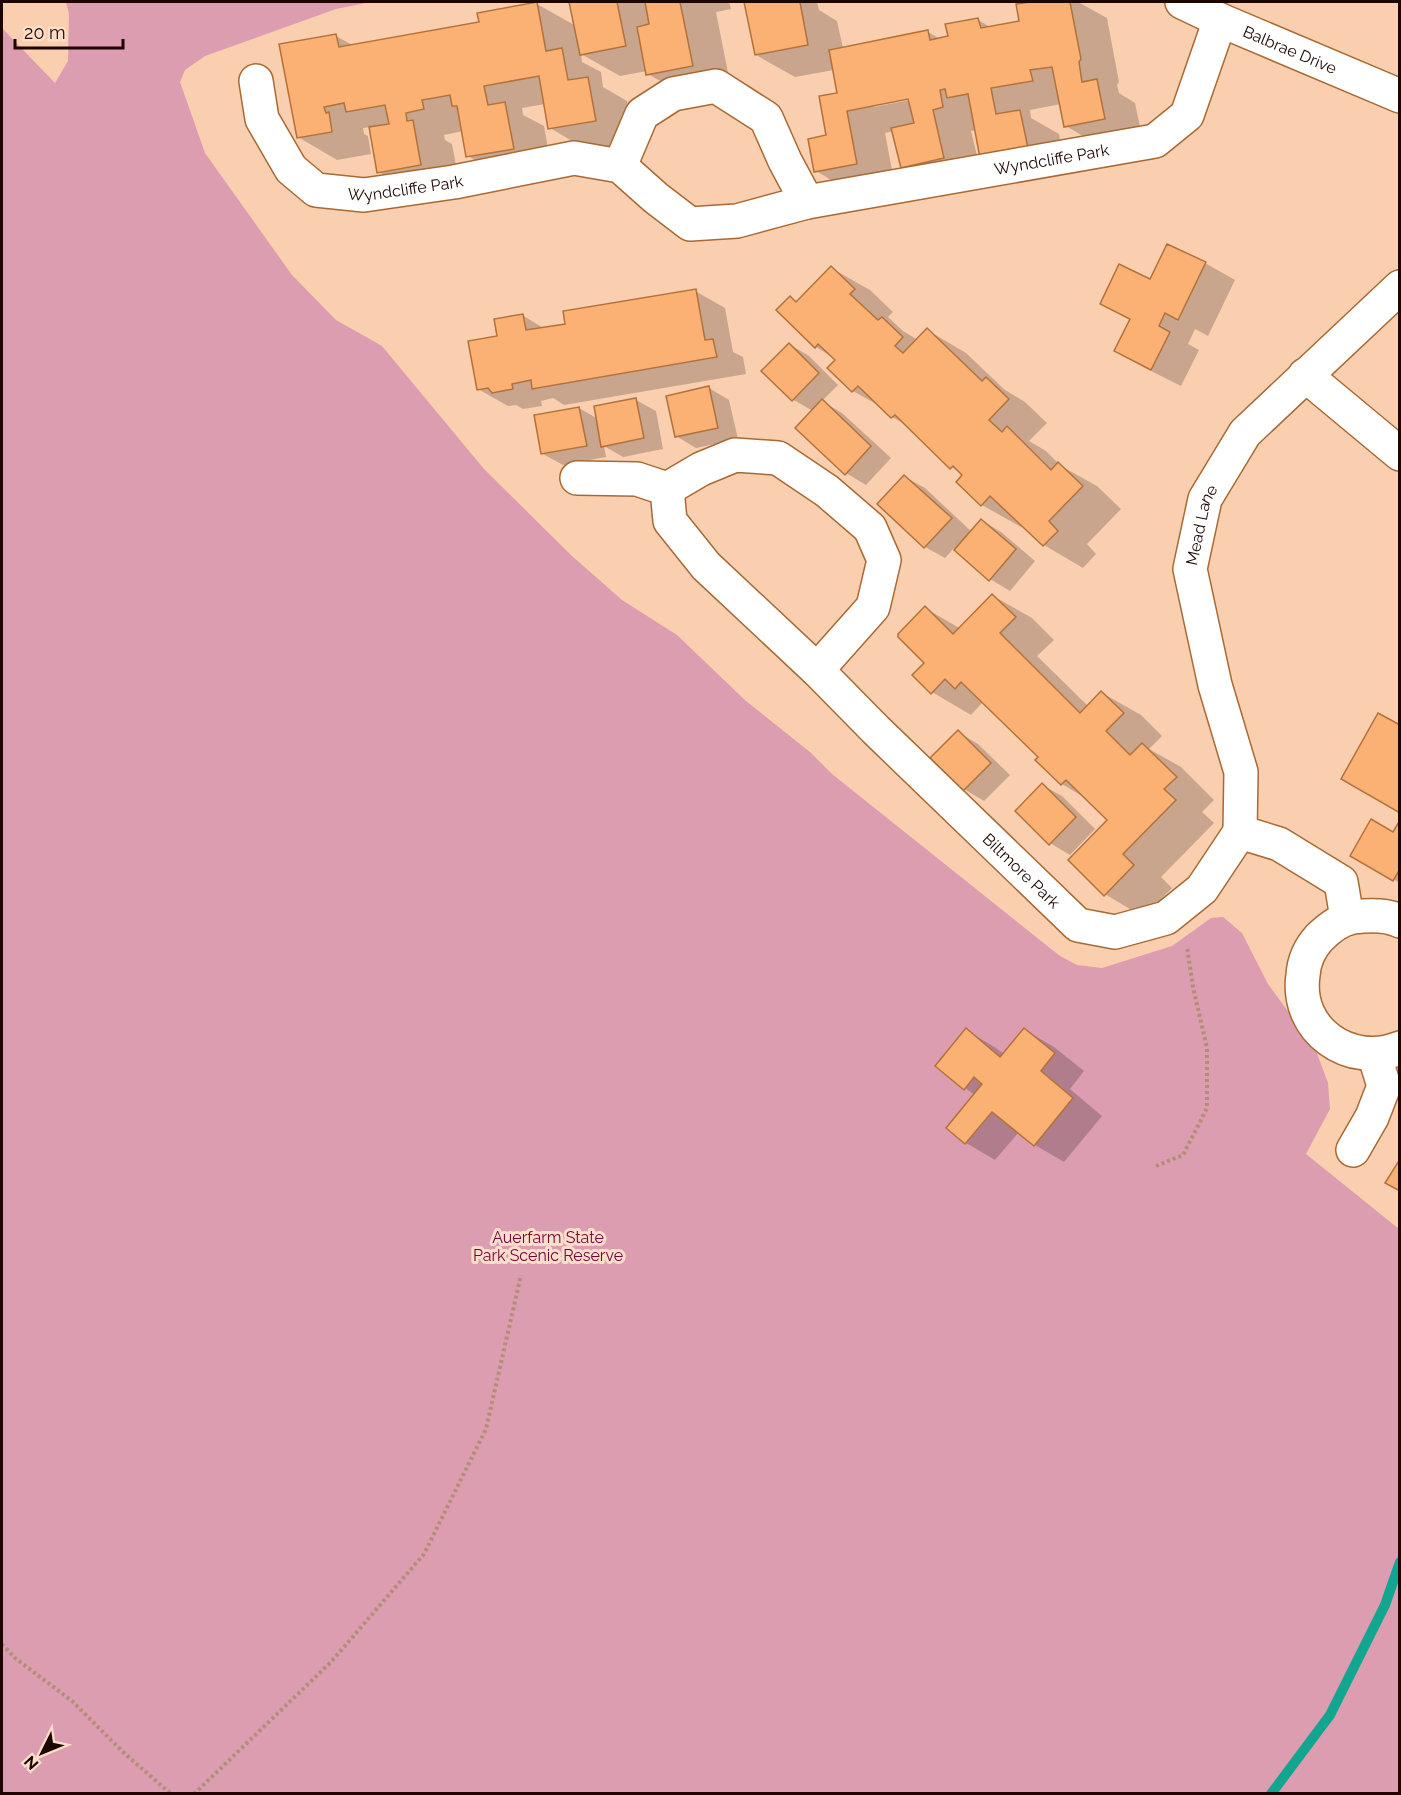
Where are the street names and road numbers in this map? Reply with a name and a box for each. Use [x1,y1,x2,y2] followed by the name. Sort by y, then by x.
[1240,22,1339,78] street label: Balbrae Drive
[993,140,1111,179] street label: Wyndcliffe Park
[347,171,465,205] street label: Wyndcliffe Park
[1182,481,1222,567] street label: Mead Lane
[979,829,1064,913] street label: Biltmore Park

